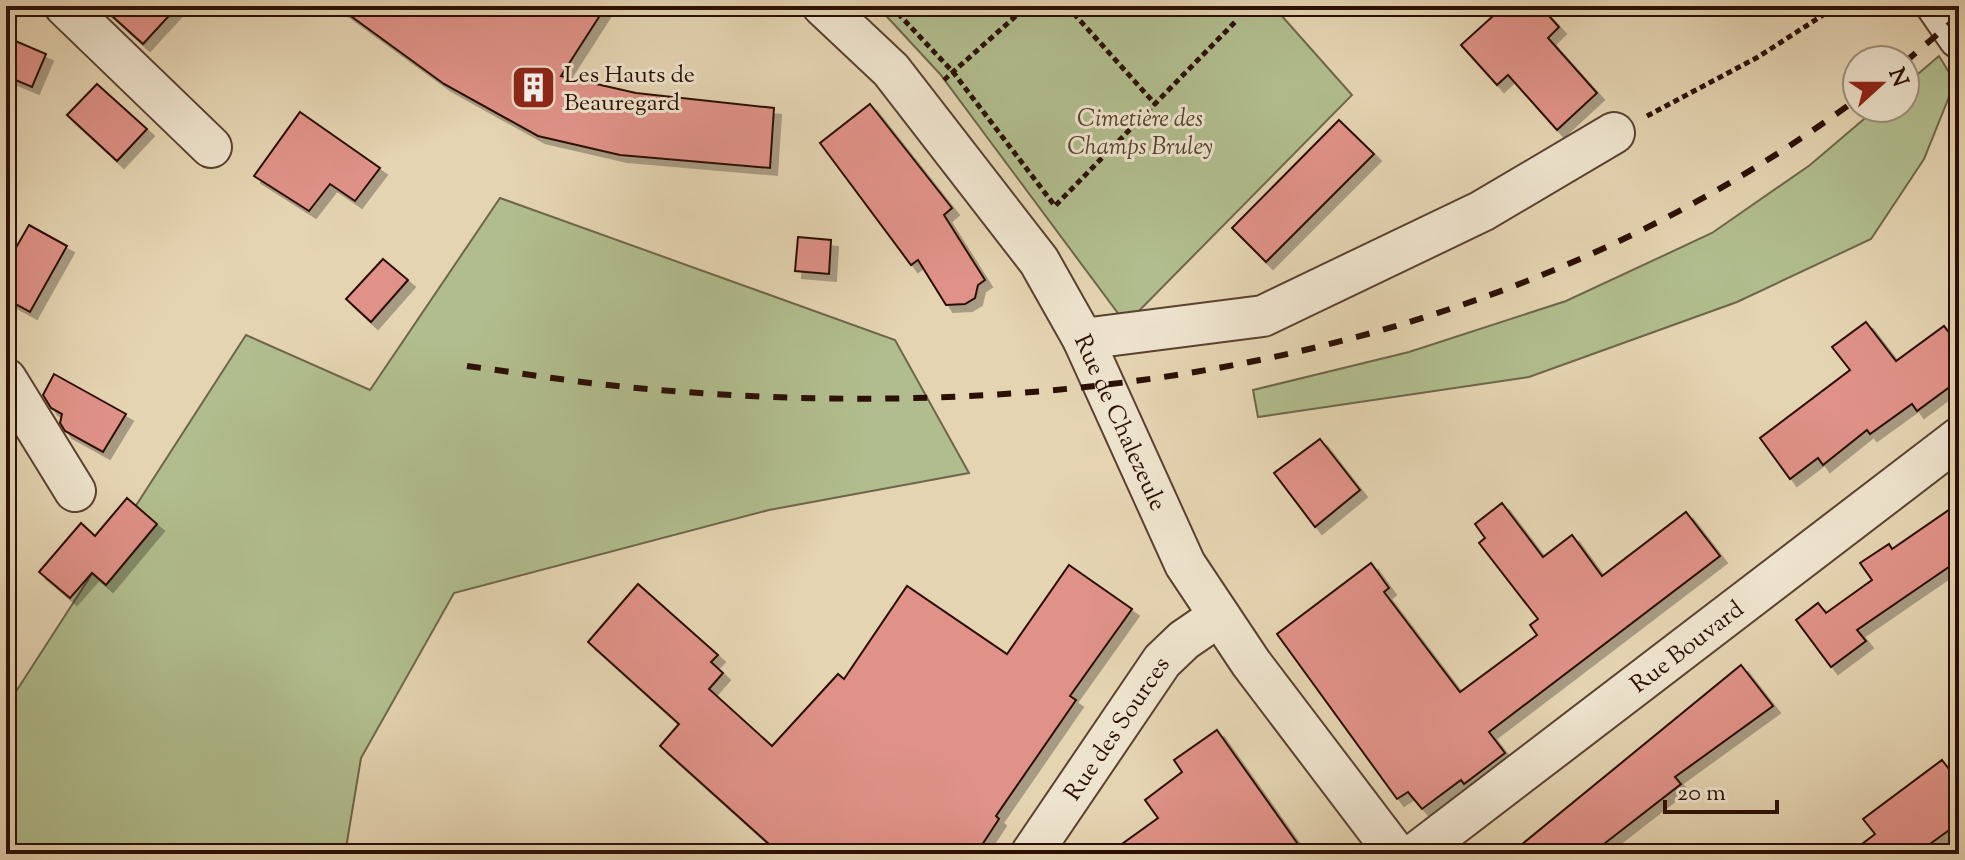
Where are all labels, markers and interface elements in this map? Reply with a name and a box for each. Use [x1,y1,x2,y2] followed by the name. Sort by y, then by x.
[1841,44,1921,124] north arrow
[564,59,695,121] place label: Les Hauts de Beauregard
[509,64,557,112] building icon: Les Hauts de Beauregard
[1879,64,1915,92] text: N
[1067,103,1213,165] park label: Cimetière des Champs Bruley
[1064,329,1174,517] street label: Rue de Chalezeule
[1624,593,1752,702] street label: Rue Bouvard
[1057,651,1179,808] street label: Rue des Sources
[1665,764,1777,814] scale bar
[1677,777,1726,811] text: 20 m

